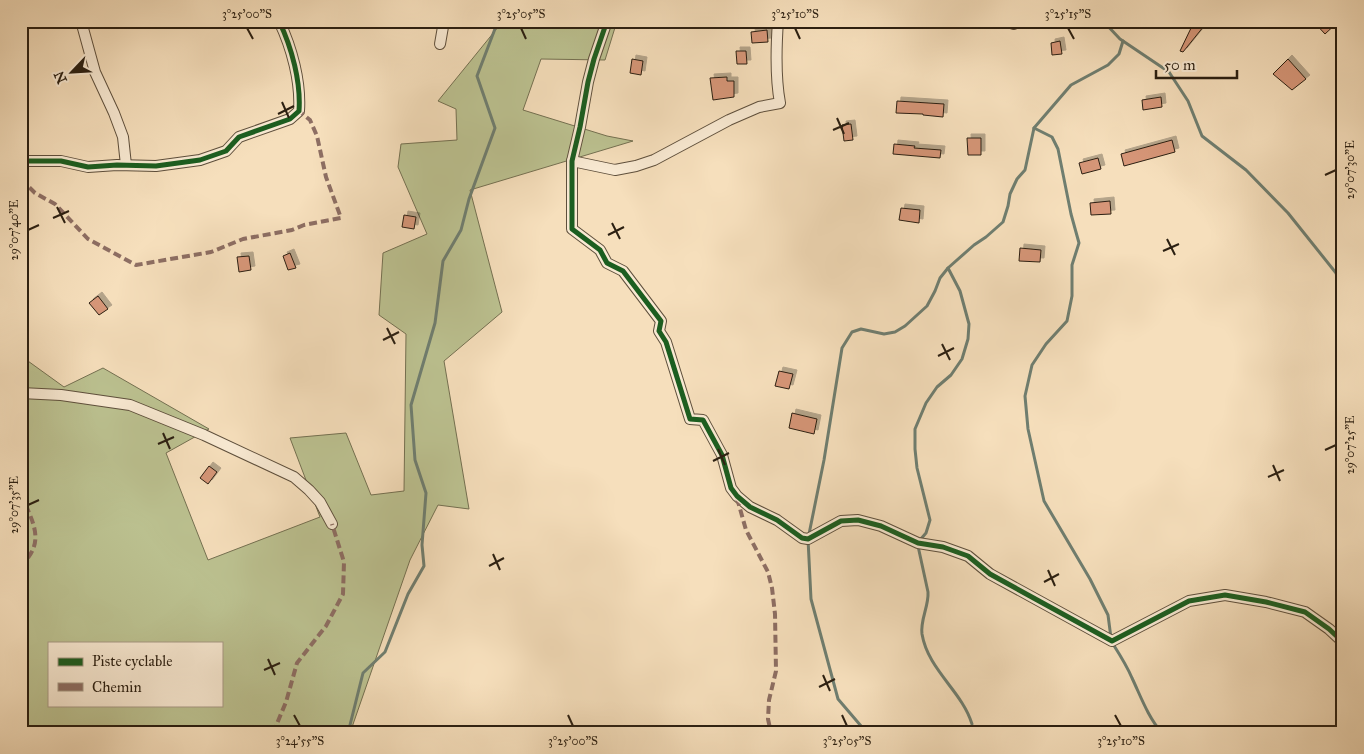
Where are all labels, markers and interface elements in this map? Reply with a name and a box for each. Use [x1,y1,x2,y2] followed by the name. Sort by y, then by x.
[222,7,272,21] text: 3°25'00"S
[497,7,545,21] text: 3°25'05"S
[771,7,819,21] text: 3°25'10"S
[1045,7,1091,21] text: 3°25'15"S
[48,48,98,98] north arrow
[1156,48,1238,80] scale bar
[1164,56,1196,74] text: 50 m
[50,68,71,86] text: N
[1343,140,1357,200] text: 29°07'30"E
[7,199,21,260] text: 29°07'40"E
[1343,415,1357,474] text: 29°07'25"E
[7,476,21,534] text: 29°07'35"E
[48,642,222,706] legend
[92,652,172,670] text: Piste cyclable
[92,678,142,696] text: Chemin
[276,734,324,748] text: 3°24'55"S
[548,734,598,748] text: 3°25'00"S
[823,734,871,748] text: 3°25'05"S
[1097,734,1145,748] text: 3°25'10"S

